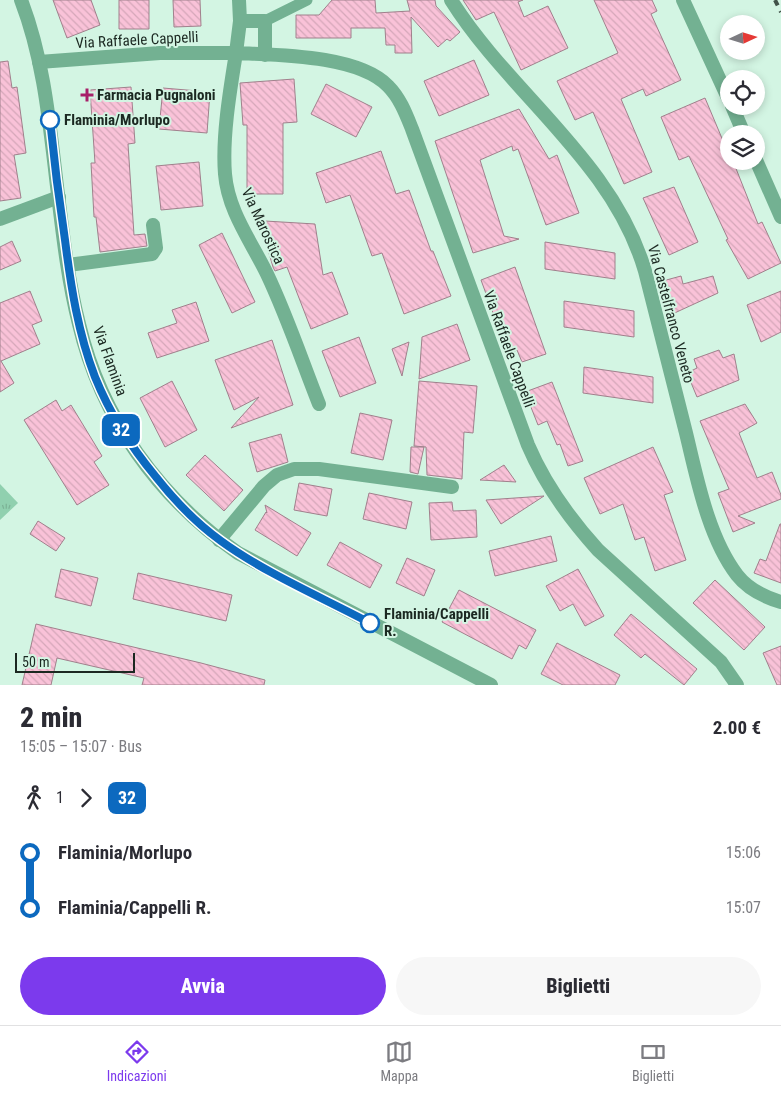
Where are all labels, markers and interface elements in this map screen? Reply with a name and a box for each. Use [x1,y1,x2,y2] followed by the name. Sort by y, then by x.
[720,15,765,60] north arrow
[720,15,765,170] map controls
[75,28,199,52] street label: Via Raffaele Cappelli
[720,70,765,115] button: locate
[97,86,216,104] place label: Farmacia Pugnaloni
[81,89,93,101] marker: Farmacia Pugnaloni
[40,110,60,130] marker: Flaminia/Morlupo
[64,111,170,129] place label: Flaminia/Morlupo
[720,125,765,170] button: layers
[238,185,288,267] street label: Via Marostica
[644,243,698,385] street label: Via Castelfranco Veneto
[479,288,539,410] street label: Via Raffaele Cappelli
[89,324,131,398] street label: Via Flaminia
[98,414,144,446] line badge: 32
[112,419,130,440] text: 32
[384,605,489,640] place label: Flaminia/Cappelli R.
[360,613,380,633] marker: Flaminia/Cappelli R.
[15,650,135,673] scale bar
[22,654,50,670] text: 50 m
[20,701,82,734] text: 2 min
[713,716,761,739] text: 2.00 €
[20,737,142,756] text: 15:05 – 15:07 · Bus
[20,784,48,812] icon: walk
[72,784,100,812] icon: forward
[118,787,136,808] text: 32
[56,788,64,807] text: 1
[58,841,192,864] text: Flaminia/Morlupo
[726,843,761,862] text: 15:06
[58,896,212,919] text: Flaminia/Cappelli R.
[726,898,761,917] text: 15:07
[20,957,386,1015] button: Avvia
[396,957,761,1015] button: Biglietti
[107,1038,167,1084] tab: Indicazioni
[380,1038,418,1084] tab: Mappa
[632,1038,674,1084] tab: Biglietti

